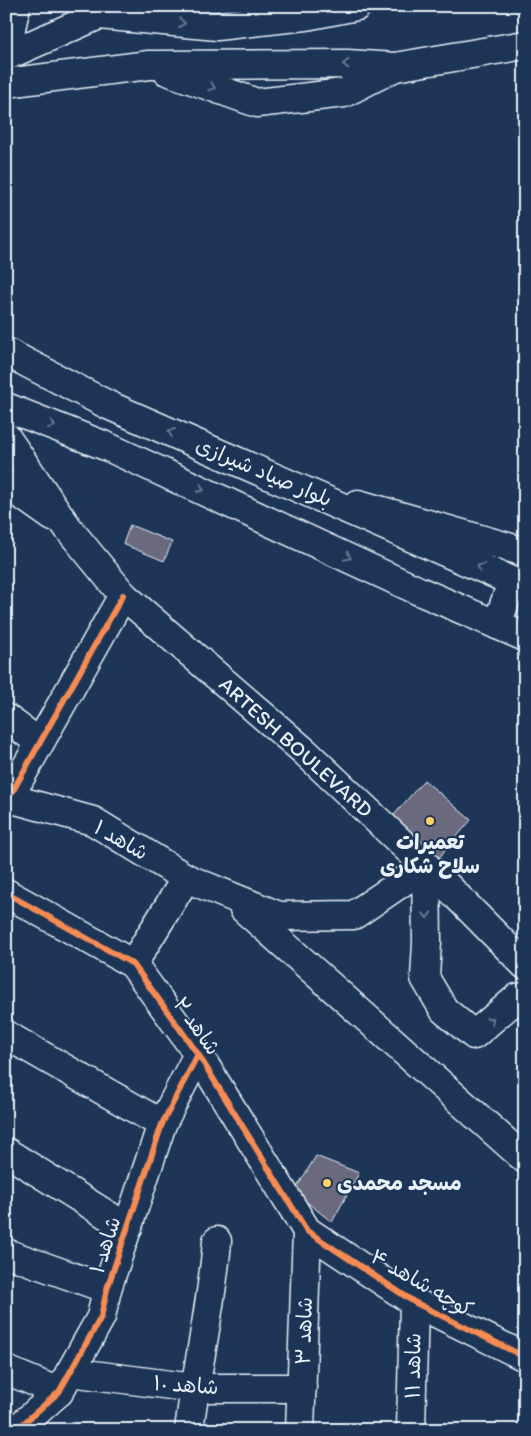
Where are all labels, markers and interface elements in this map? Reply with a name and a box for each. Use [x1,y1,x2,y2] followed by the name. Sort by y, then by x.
[179,17,187,28] one-way arrow
[342,59,350,70] one-way arrow
[207,81,216,91] one-way arrow
[47,419,56,429] one-way arrow
[167,428,176,439] one-way arrow
[192,432,336,512] street label: بلوار صیاد شیرازی
[196,483,205,493] one-way arrow
[343,551,352,562] one-way arrow
[476,563,485,574] one-way arrow
[214,671,378,822] street label: ARTESH BOULEVARD
[90,814,153,865] street label: شاهد ۱
[424,815,436,827] marker: تعمیرات سلاح شکاری
[380,829,480,879] place label: تعمیرات سلاح شکاری
[422,911,432,919] one-way arrow
[169,992,226,1060] street label: شاهد ۲
[486,1017,495,1026] one-way arrow
[337,1170,462,1195] place label: مسجد محمدی
[321,1177,333,1189] marker: مسجد محمدی
[84,1213,125,1277] street label: شاهد ۱
[366,1243,478,1323] street label: کوچه شاهد ۴
[290,1297,317,1365] street label: شاهد ۳
[399,1333,426,1399] street label: شاهد ۱۱
[153,1370,219,1399] street label: شاهد ۱۰

